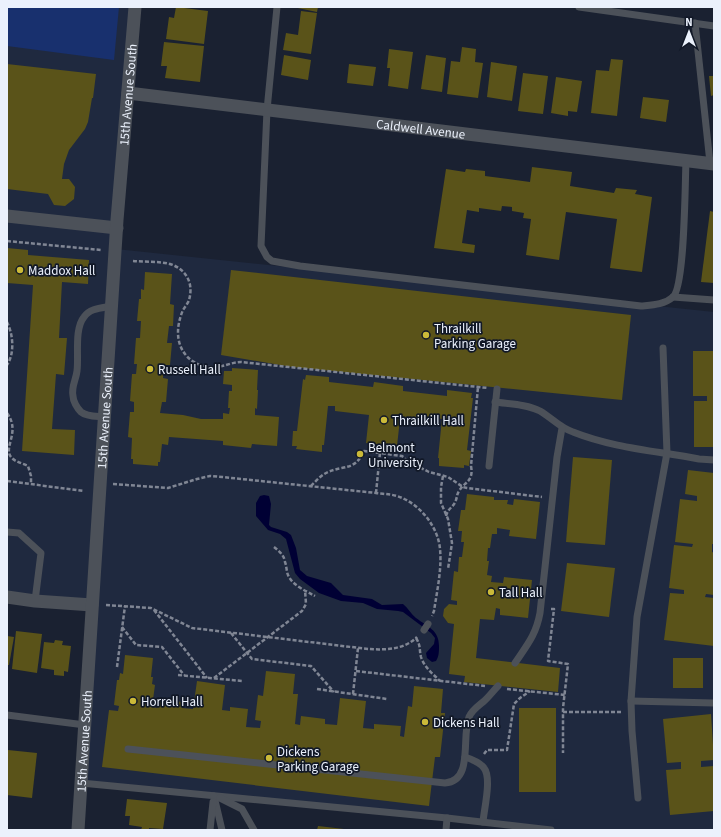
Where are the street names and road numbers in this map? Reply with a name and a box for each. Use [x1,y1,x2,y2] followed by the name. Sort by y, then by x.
[115,43,142,147] street label: 15th Avenue South
[375,115,466,144] street label: Caldwell Avenue
[93,366,118,470] street label: 15th Avenue South
[72,690,97,793] street label: 15th Avenue South

